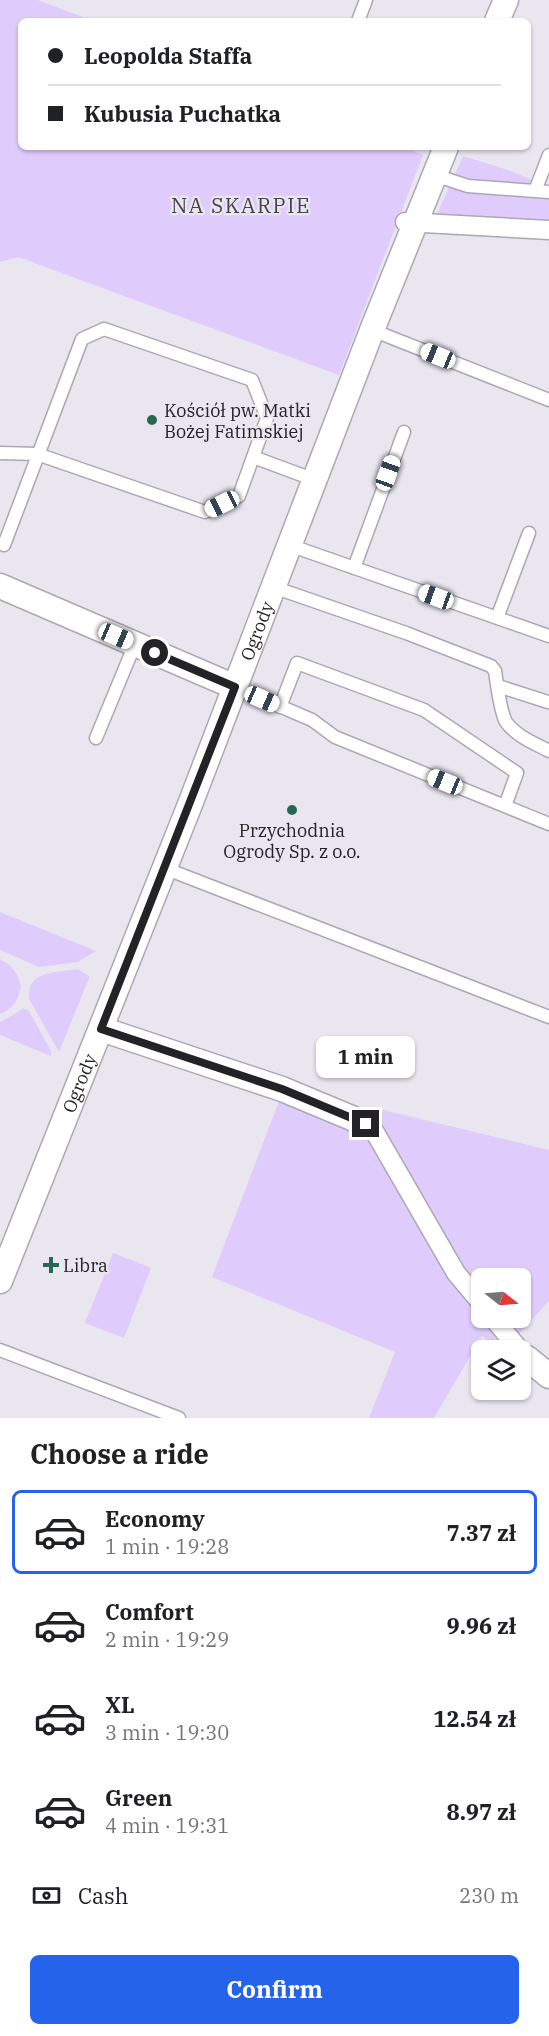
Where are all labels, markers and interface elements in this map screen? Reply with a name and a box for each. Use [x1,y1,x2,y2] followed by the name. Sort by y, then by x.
[84,41,252,70] text: Leopolda Staffa
[84,99,281,128] text: Kubusia Puchatka
[171,191,311,219] district label: NA SKARPIE
[418,341,458,371] car
[164,399,311,443] place label: Kościół pw. Matki Bożej Fatimskiej
[145,413,159,427] marker: Kościół pw. Matki Bożej Fatimskiej
[373,453,403,493] car
[202,488,242,520] car
[416,582,456,612] car
[235,598,278,664] street label: Ogrody
[96,621,136,651] car
[141,639,168,666] route start
[242,683,282,715] car
[425,767,465,797] car
[285,803,299,817] marker: Przychodnia Ogrody Sp. z o.o.
[223,819,361,863] place label: Przychodnia Ogrody Sp. z o.o.
[316,1037,416,1079] callout: 1 min
[338,1043,394,1070] text: 1 min
[57,1050,101,1116] street label: Ogrody
[352,1110,379,1137] route end
[63,1254,108,1277] place label: Libra
[44,1258,58,1272] marker: Libra
[471,1268,531,1328] north arrow
[471,1268,531,1400] map controls
[471,1340,531,1400] button: layers
[30,1436,209,1471] text: Choose a ride
[105,1504,205,1533] text: Economy
[33,1505,87,1559] icon: car
[446,1518,516,1547] text: 7.37 zł
[105,1533,229,1560] text: 1 min · 19:28
[105,1597,194,1626] text: Comfort
[33,1598,87,1652] icon: car
[446,1611,516,1640] text: 9.96 zł
[105,1626,229,1653] text: 2 min · 19:29
[105,1690,135,1719] text: XL
[33,1691,87,1745] icon: car
[433,1704,516,1733] text: 12.54 zł
[105,1719,229,1746] text: 3 min · 19:30
[105,1783,172,1812] text: Green
[33,1784,87,1838] icon: car
[446,1797,516,1826] text: 8.97 zł
[105,1812,229,1839] text: 4 min · 19:31
[30,1879,63,1912] icon: cash
[78,1881,129,1910] text: Cash
[459,1882,519,1909] text: 230 m
[30,1955,519,2024] button: Confirm

